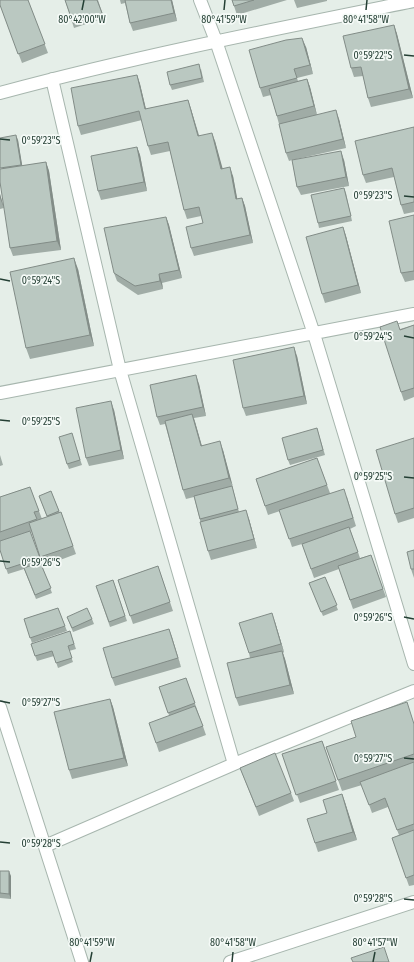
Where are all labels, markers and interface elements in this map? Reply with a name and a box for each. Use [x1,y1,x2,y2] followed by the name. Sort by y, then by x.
[58,14,106,26] text: 80°42'00"W
[201,14,247,26] text: 80°41'59"W
[343,14,389,26] text: 80°41'58"W
[354,50,392,62] text: 0°59'22"S
[22,135,60,147] text: 0°59'23"S
[354,190,392,202] text: 0°59'23"S
[22,275,60,287] text: 0°59'24"S
[354,331,392,343] text: 0°59'24"S
[22,416,60,428] text: 0°59'25"S
[354,471,392,483] text: 0°59'25"S
[21,557,61,569] text: 0°59'26"S
[353,612,393,624] text: 0°59'26"S
[22,697,60,709] text: 0°59'27"S
[354,753,392,765] text: 0°59'27"S
[21,838,61,850] text: 0°59'28"S
[353,893,393,905] text: 0°59'28"S
[69,937,115,949] text: 80°41'59"W
[210,937,256,949] text: 80°41'58"W
[353,937,398,949] text: 80°41'57"W

